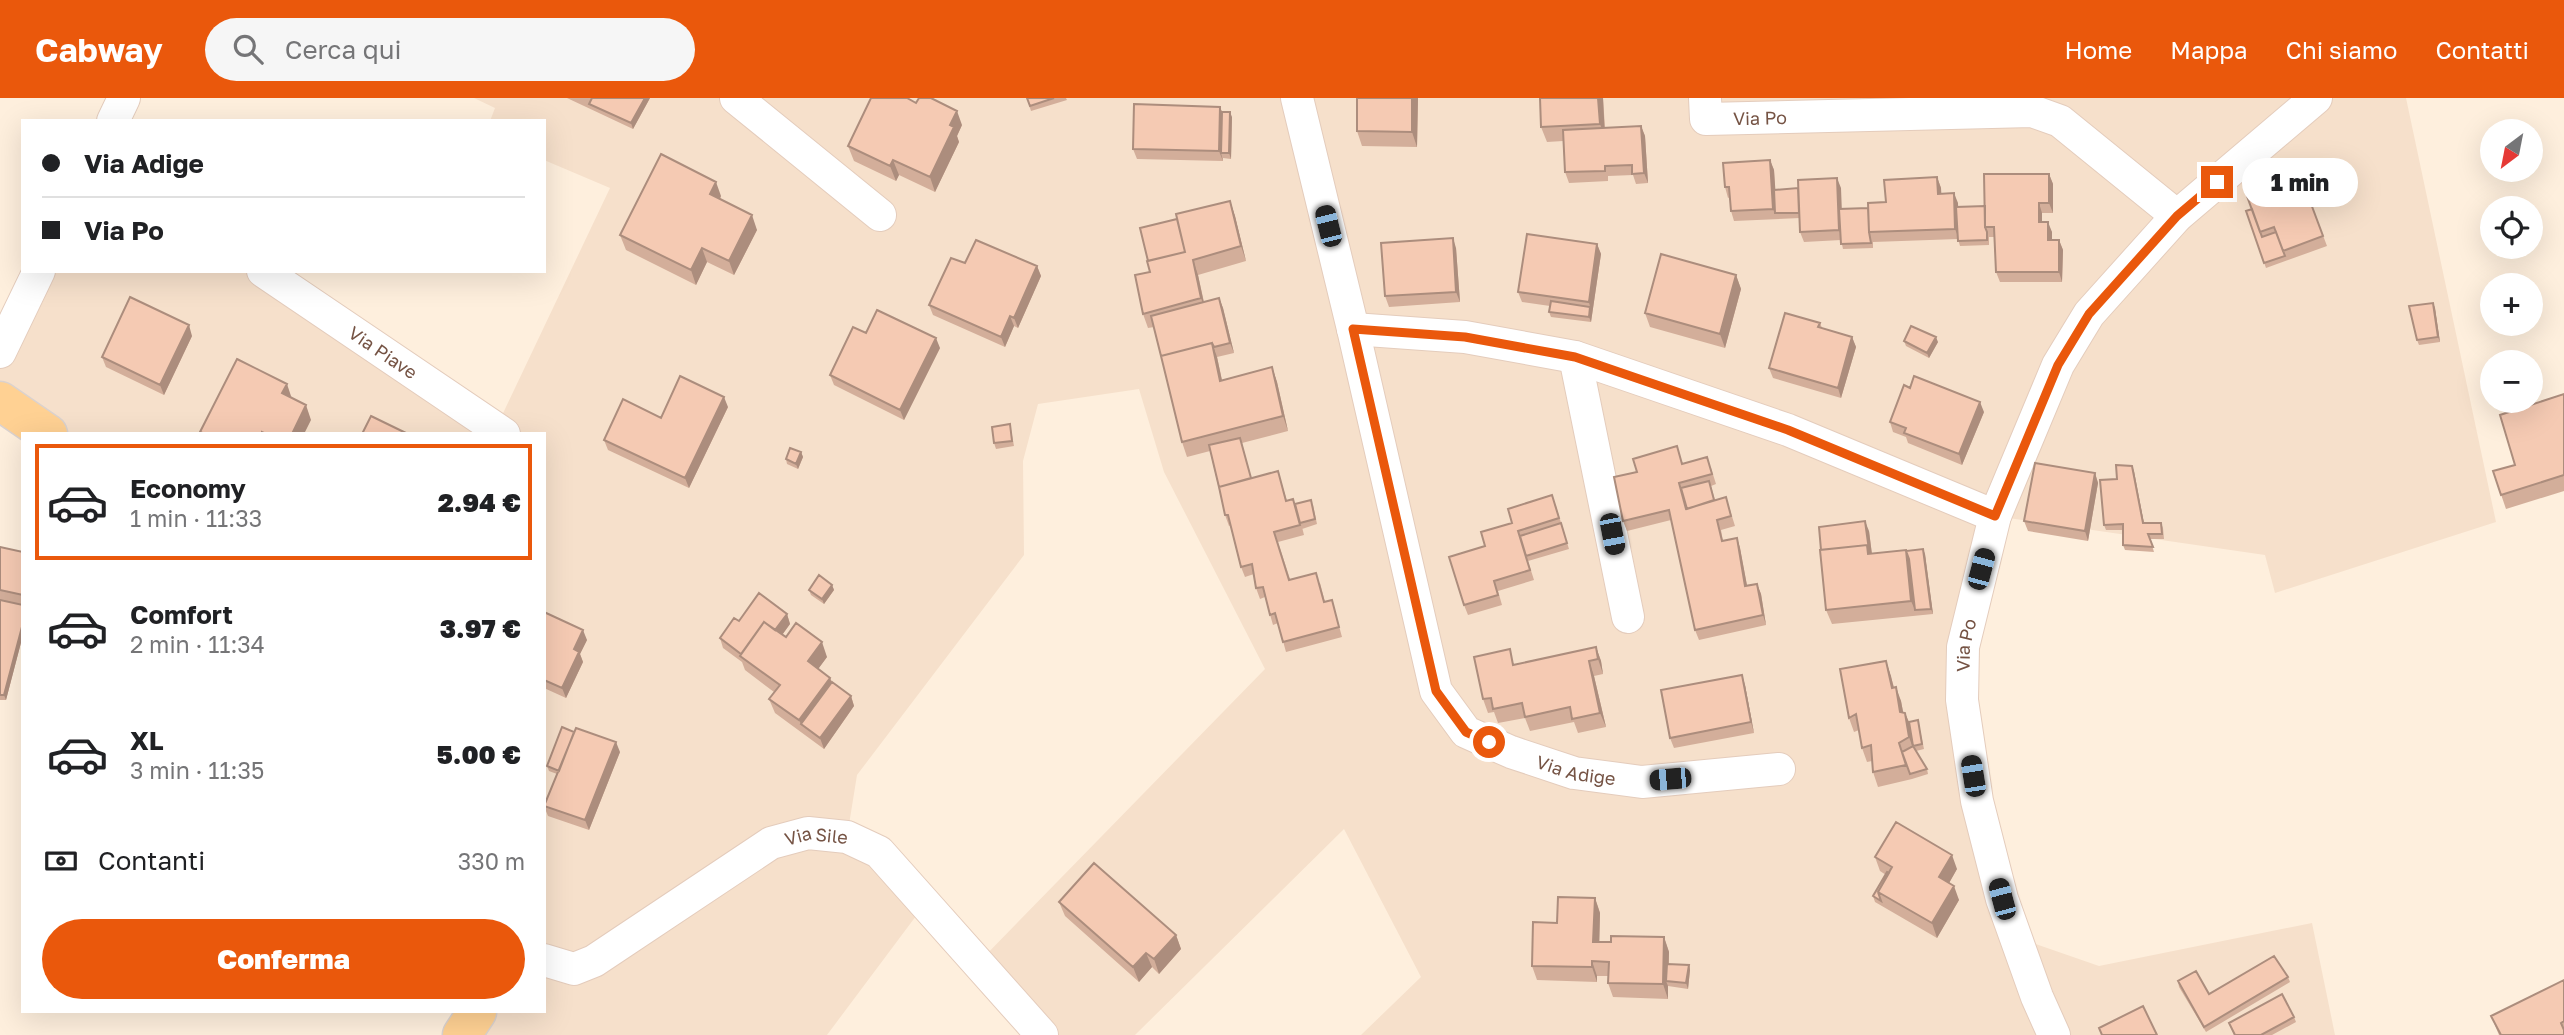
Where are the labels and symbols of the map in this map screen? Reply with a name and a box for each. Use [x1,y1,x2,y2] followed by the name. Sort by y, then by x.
[1733,106,1787,129] street label: Via Po
[2480,119,2543,182] north arrow
[2242,158,2357,206] callout: 1 min
[2201,166,2233,198] route end
[1313,203,1344,249] car
[345,321,422,383] street label: Via Piave
[1598,511,1627,557] car
[1966,546,1997,592] car
[1952,616,1981,672] street label: Via Po
[1473,726,1505,758] route start
[1534,750,1617,789] street label: Via Adige
[1960,754,1987,798] car
[1649,767,1692,791] car
[782,822,849,850] street label: Via Sile
[1987,876,2018,922] car

